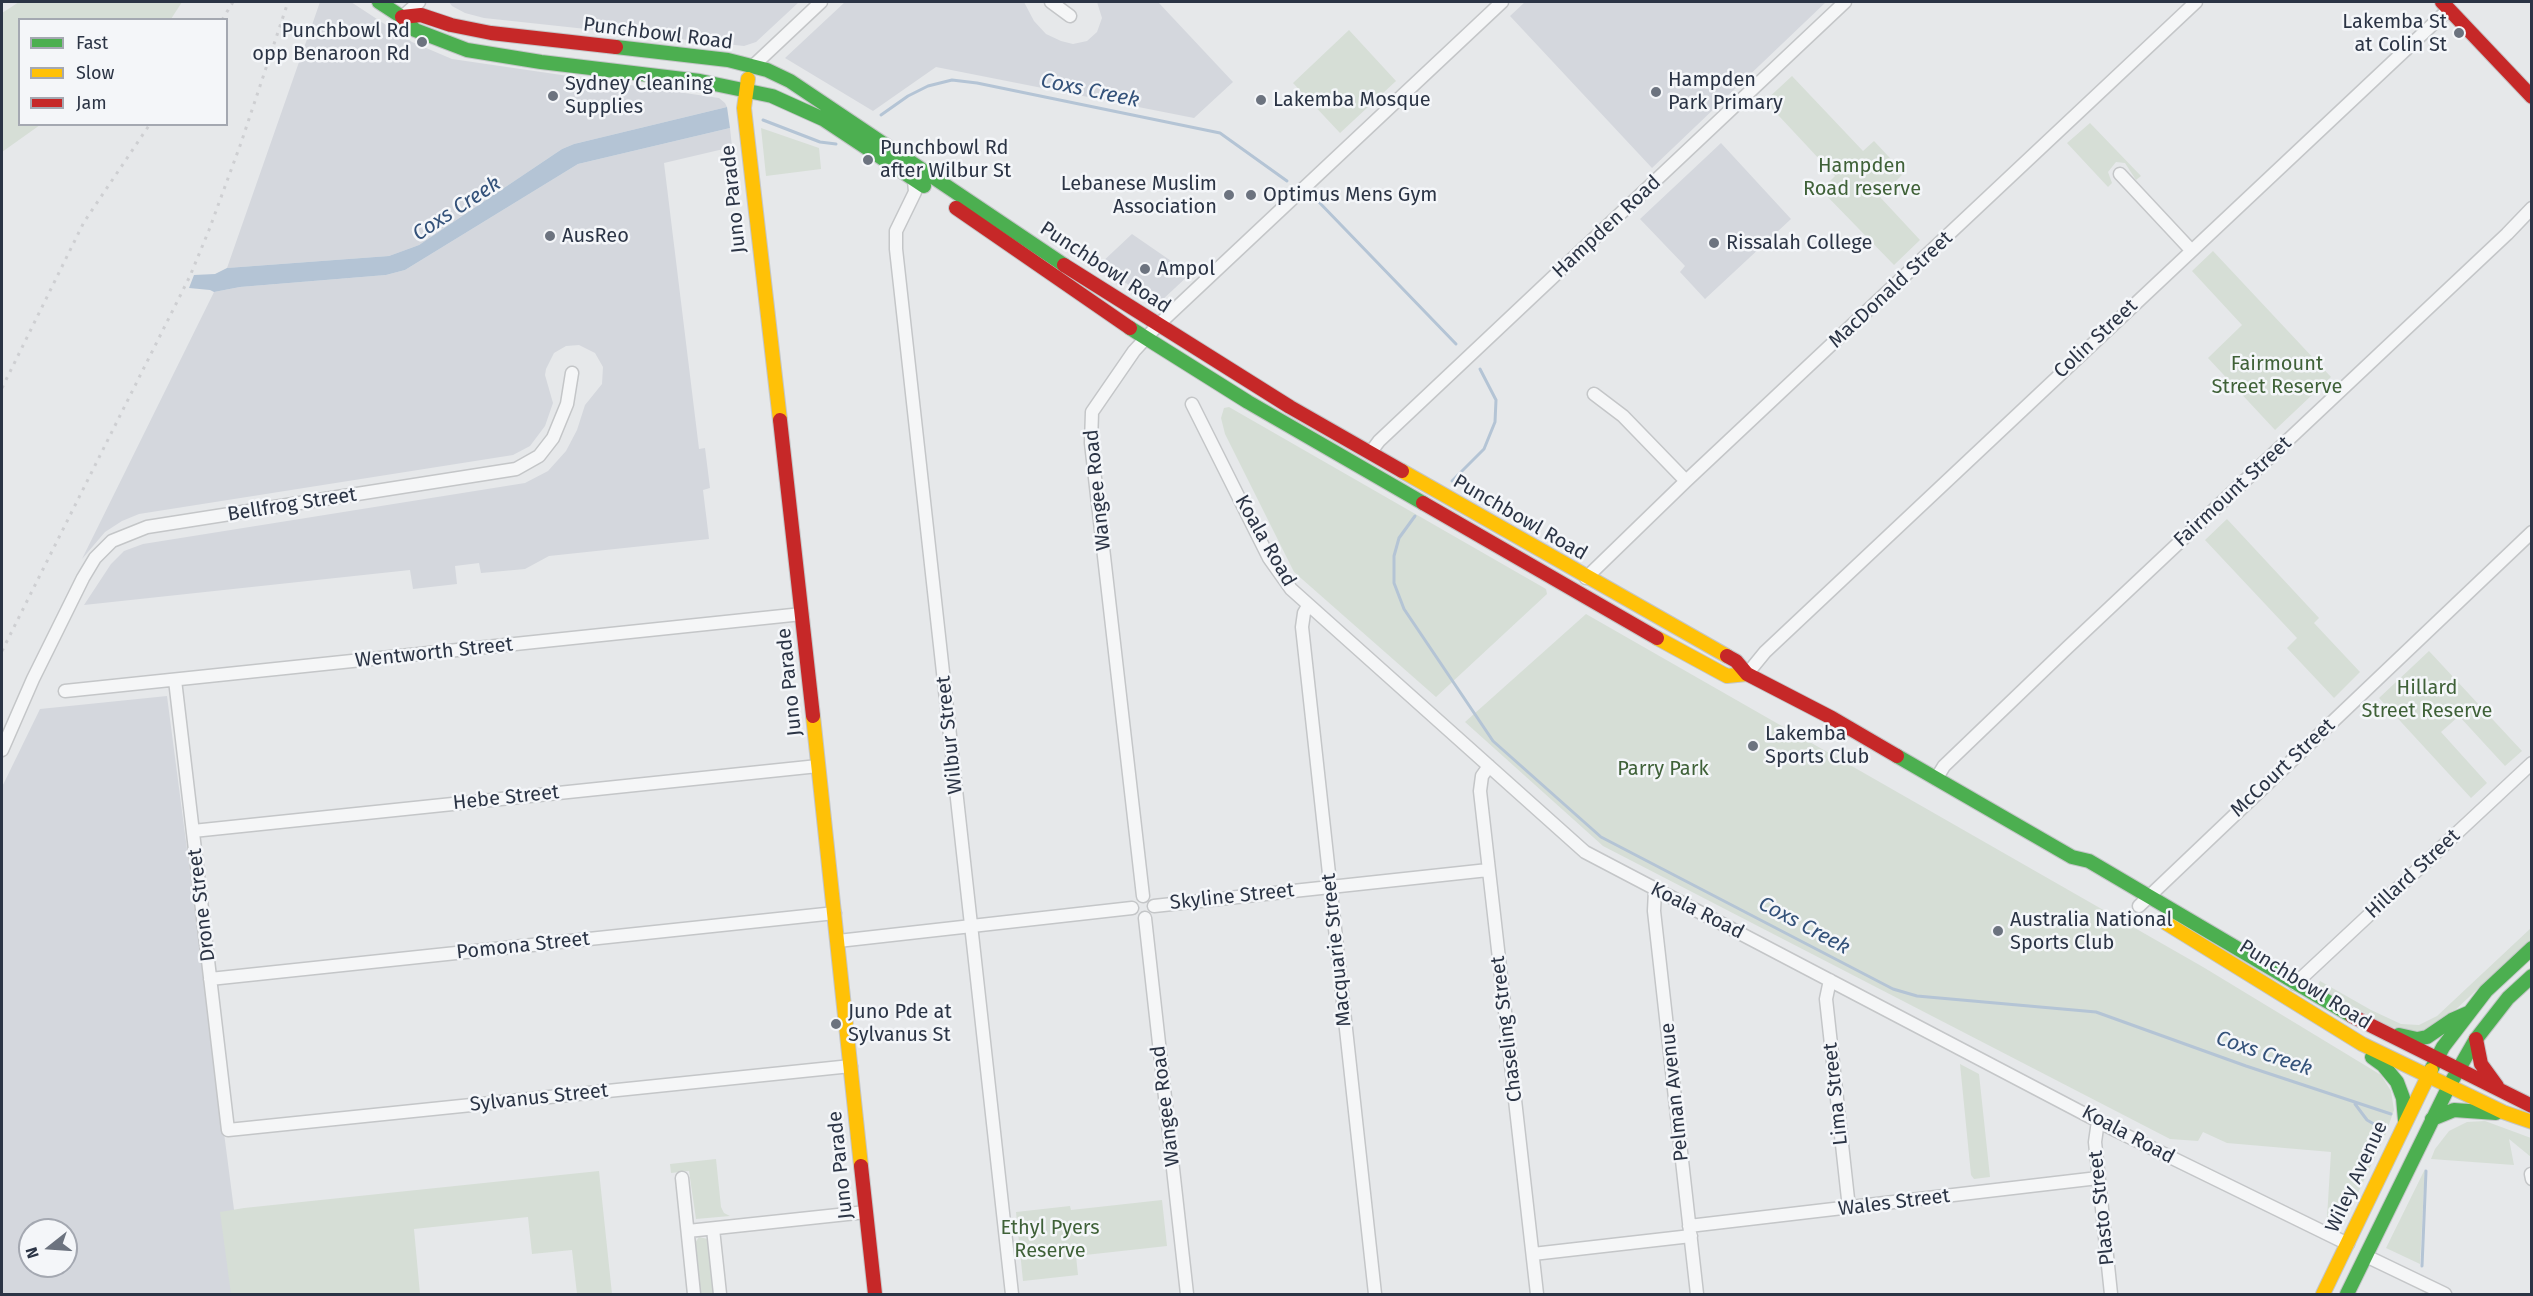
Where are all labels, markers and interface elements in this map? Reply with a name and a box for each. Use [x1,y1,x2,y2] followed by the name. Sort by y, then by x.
[2342,10,2447,57] place label: Lakemba St at Colin St
[582,13,734,55] street label: Punchbowl Road
[18,18,228,126] legend
[252,19,410,66] place label: Punchbowl Rd opp Benaroon Rd
[2452,26,2466,40] marker: Lakemba St at Colin St
[76,32,108,54] text: Fast
[415,35,429,49] marker: Punchbowl Rd opp Benaroon Rd
[76,62,114,84] text: Slow
[1038,68,1142,114] water label: Coxs Creek
[1668,68,1783,115] place label: Hampden Park Primary
[565,72,713,119] place label: Sydney Cleaning Supplies
[1649,85,1663,99] marker: Hampden Park Primary
[1273,88,1431,112] place label: Lakemba Mosque
[546,89,560,103] marker: Sydney Cleaning Supplies
[76,92,107,114] text: Jam
[1254,93,1268,107] marker: Lakemba Mosque
[880,136,1011,183] place label: Punchbowl Rd after Wilbur St
[716,144,752,254] street label: Juno Parade
[861,153,875,167] marker: Punchbowl Rd after Wilbur St
[1803,154,1921,201] park label: Hampden Road reserve
[408,171,506,247] water label: Coxs Creek
[1548,171,1666,283] street label: Hampden Road
[1061,172,1217,219] place label: Lebanese Muslim Association
[1263,183,1437,207] place label: Optimus Mens Gym
[1222,188,1236,202] marker: Lebanese Muslim Association
[1244,188,1258,202] marker: Optimus Mens Gym
[1035,217,1175,319] street label: Punchbowl Road
[562,224,629,248] place label: AusReo
[1824,227,1958,353] street label: MacDonald Street
[543,229,557,243] marker: AusReo
[1726,231,1872,255] place label: Rissalah College
[1707,236,1721,250] marker: Rissalah College
[1157,257,1215,281] place label: Ampol
[1138,262,1152,276] marker: Ampol
[2049,294,2143,384] street label: Colin Street
[2212,352,2342,399] park label: Fairmount Street Reserve
[1080,428,1116,552] street label: Wangee Road
[2169,431,2297,553] street label: Fairmount Street
[1449,470,1591,566] street label: Punchbowl Road
[226,483,358,527] street label: Bellfrog Street
[1229,491,1301,591] street label: Koala Road
[772,627,808,737] street label: Juno Parade
[354,633,514,673] street label: Wentworth Street
[932,675,968,795] street label: Wilbur Street
[2362,676,2492,723] park label: Hillard Street Reserve
[2226,714,2340,822] street label: McCourt Street
[1765,722,1869,769] place label: Lakemba Sports Club
[1746,739,1760,753] marker: Lakemba Sports Club
[1617,757,1709,781] park label: Parry Park
[452,780,560,816] street label: Hebe Street
[2361,824,2465,924] street label: Hillard Street
[183,847,221,963] street label: Drone Street
[1317,872,1357,1028] street label: Macquarie Street
[1646,877,1748,945] street label: Koala Road
[1169,879,1295,915] street label: Skyline Street
[1754,891,1854,961] water label: Coxs Creek
[2010,908,2172,955] place label: Australia National Sports Club
[1991,924,2005,938] marker: Australia National Sports Club
[455,927,591,965] street label: Pomona Street
[2235,935,2375,1035] street label: Punchbowl Road
[1486,955,1528,1103] street label: Chaseling Street
[848,1000,952,1047] place label: Juno Pde at Sylvanus St
[829,1017,843,1031] marker: Juno Pde at Sylvanus St
[1656,1022,1694,1162] street label: Pelman Avenue
[2213,1026,2315,1082] water label: Coxs Creek
[1819,1041,1853,1147] street label: Lima Street
[1147,1044,1185,1168] street label: Wangee Road
[469,1079,609,1117] street label: Sylvanus Street
[2077,1101,2179,1169] street label: Koala Road
[823,1110,859,1220] street label: Juno Parade
[2321,1117,2393,1237] street label: Wiley Avenue
[2084,1149,2120,1267] street label: Plasto Street
[1837,1184,1951,1222] street label: Wales Street
[1000,1216,1100,1263] park label: Ethyl Pyers Reserve
[18,1218,78,1278] north arrow
[22,1245,43,1261] text: N

